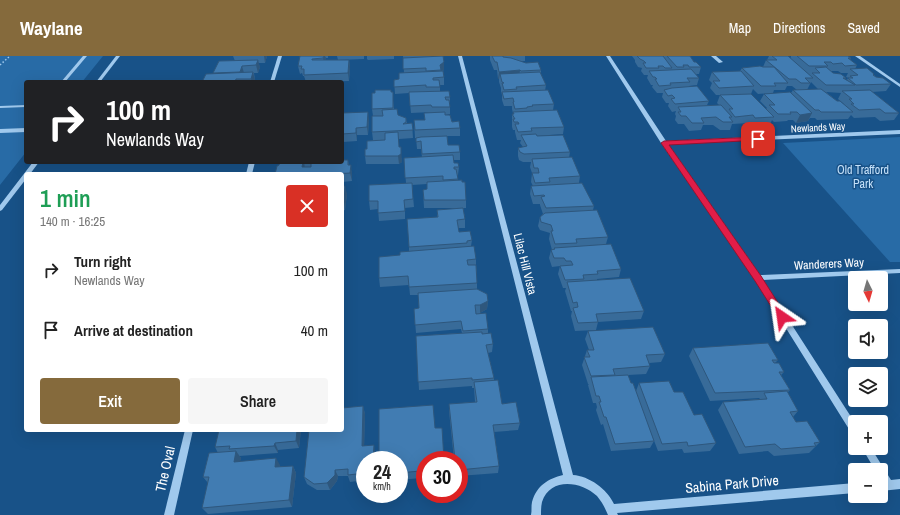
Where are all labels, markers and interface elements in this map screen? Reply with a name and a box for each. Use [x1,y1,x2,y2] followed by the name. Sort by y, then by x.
[20,15,83,41] text: Waylane
[729,19,751,37] text: Map
[773,19,825,37] text: Directions
[847,19,880,37] text: Saved
[106,91,171,129] text: 100 m
[40,96,92,148] icon: right
[791,120,846,135] street label: Newlands Way
[741,122,775,156] pin
[106,127,204,152] text: Newlands Way
[747,128,769,150] icon: arrive
[837,162,889,192] park label: Old Trafford Park
[40,182,91,214] text: 1 min
[286,185,328,227] button: close
[40,213,105,230] text: 140 m · 16:25
[510,232,540,297] street label: Lilac Hill Vista
[74,251,131,272] text: Turn right
[794,254,864,274] street label: Wanderers Way
[40,259,62,281] icon: right
[294,260,328,281] text: 100 m
[848,271,888,311] north arrow
[848,271,888,503] map controls
[74,272,145,289] text: Newlands Way
[761,296,803,338] position arrow
[40,319,62,341] icon: arrive
[848,319,888,359] button: sound
[74,320,193,341] text: Arrive at destination
[301,320,328,341] text: 40 m
[848,367,888,407] button: layers
[40,378,180,424] button: Exit
[188,378,328,424] button: Share
[848,415,888,455] button: +
[151,444,179,494] street label: The Oval
[416,451,468,503] speed limit sign: 30
[373,458,391,485] text: 24
[848,463,888,503] button: −
[684,471,780,497] street label: Sabina Park Drive
[373,480,391,493] text: km/h

